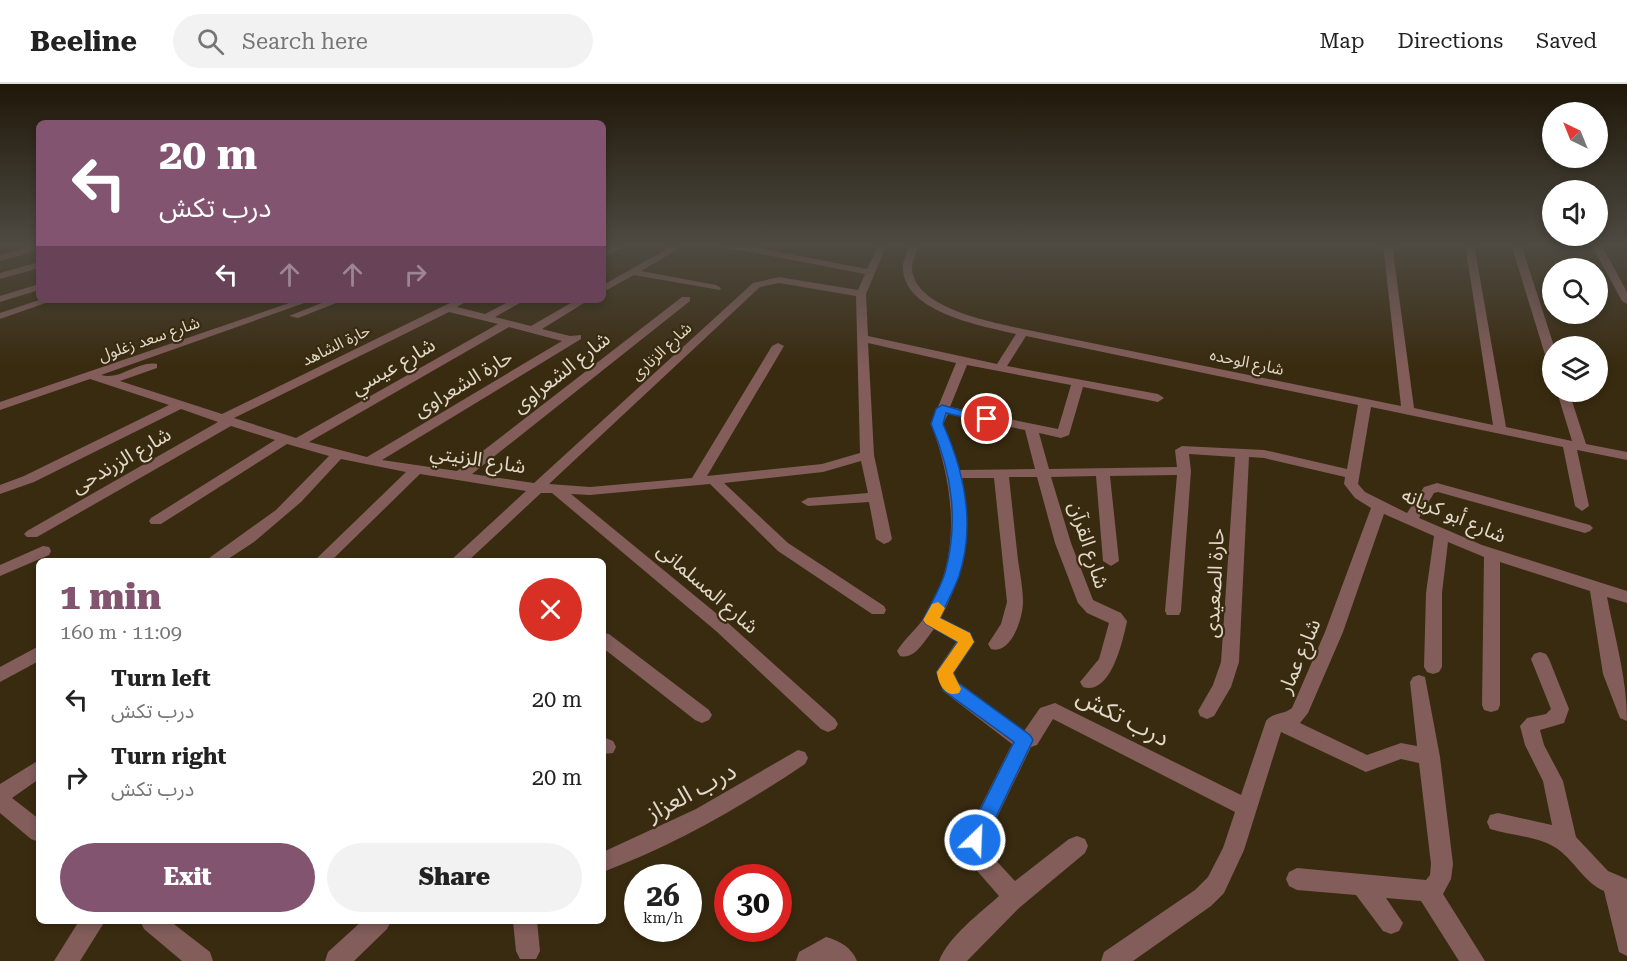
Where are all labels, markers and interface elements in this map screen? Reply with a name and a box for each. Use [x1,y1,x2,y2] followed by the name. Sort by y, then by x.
[173,14,593,68] search box
[30,25,137,58] text: Beeline
[194,25,227,58] icon: search
[242,29,368,54] text: Search here
[1320,29,1364,53] text: Map
[1397,29,1503,53] text: Directions
[1536,29,1597,53] text: Saved
[1542,102,1608,168] north arrow
[1542,102,1608,402] map controls
[159,130,257,179] text: 20 m
[60,144,138,222] icon: left
[1542,180,1608,246] button: sound
[159,192,271,224] text: درب تكش
[210,258,243,291] icon: left
[273,258,306,291] icon: ahead
[336,258,369,291] icon: ahead
[399,258,432,291] icon: right
[1542,258,1608,324] button: search
[96,313,203,368] street label: شارع سعد زغلول
[627,318,697,386] street label: شارع الزنارى
[299,320,373,370] street label: حارة الشاهد
[507,326,617,420] street label: شارع الشعراوى
[347,332,441,403] street label: شارع عيسي
[1542,336,1608,402] button: layers
[409,344,517,422] street label: حارة الشعراوى
[1208,345,1286,382] street label: شارع الوحده
[961,393,1012,444] pin
[970,402,1003,435] icon: arrive
[67,422,177,501] street label: شارع الزرندحى
[428,440,527,482] street label: شارع الزنيتي
[1397,482,1510,551] street label: شارع أبو كريانه
[1061,499,1114,592] street label: شارع القرآن
[1199,527,1229,639] street label: حارة الصعيدى
[651,538,763,641] street label: شارع المسلمانى
[60,576,161,618] text: 1 min
[519,578,582,641] button: close
[1272,615,1328,699] street label: شارع عمار
[60,620,182,644] text: 160 m · 11:09
[111,666,211,691] text: Turn left
[1072,682,1174,752] street label: درب تكش
[60,683,93,716] icon: left
[532,687,582,712] text: 20 m
[111,699,194,723] text: درب تكش
[111,744,226,769] text: Turn right
[640,757,741,828] street label: درب العزاز
[60,761,93,794] icon: right
[532,765,582,790] text: 20 m
[111,777,194,801] text: درب تكش
[943,808,1007,872] position arrow
[60,843,315,912] button: Exit
[327,843,582,912] button: Share
[714,864,792,942] speed limit sign: 30
[646,878,680,913] text: 26
[643,909,683,927] text: km/h

